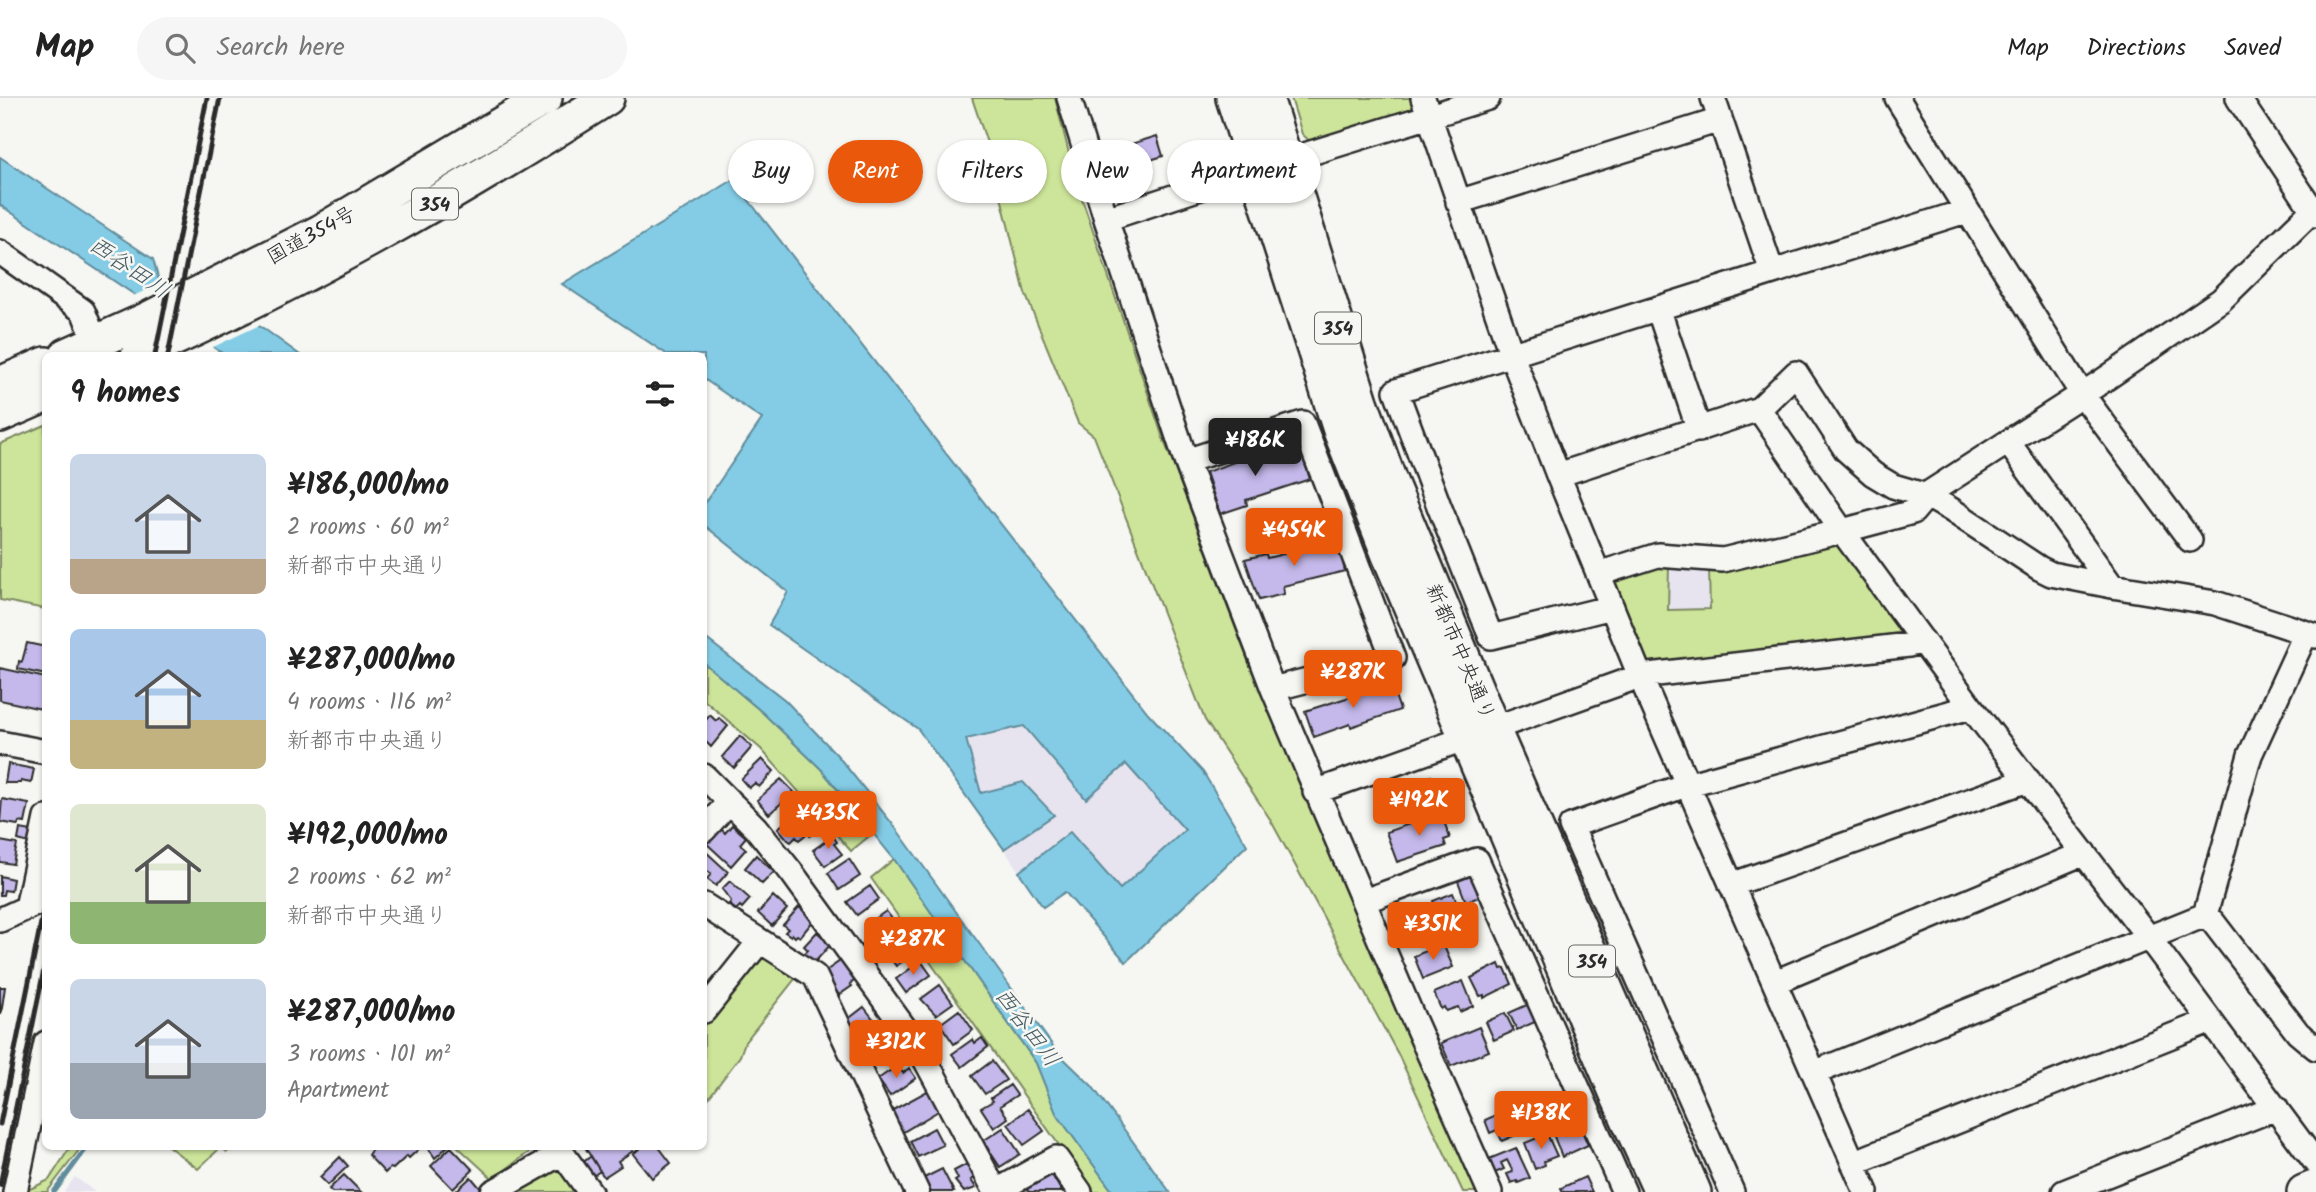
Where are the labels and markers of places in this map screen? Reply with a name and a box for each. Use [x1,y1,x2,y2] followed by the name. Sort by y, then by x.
[1206,418,1304,478] pin: ¥186K
[1245,508,1343,568] pin: ¥454K
[1304,650,1402,710] pin: ¥287K
[1370,778,1468,838] pin: ¥192K
[779,792,877,851] pin: ¥435K
[1384,902,1482,962] pin: ¥351K
[864,918,962,977] pin: ¥287K
[847,1020,945,1080] pin: ¥312K
[1492,1091,1590,1151] pin: ¥138K

